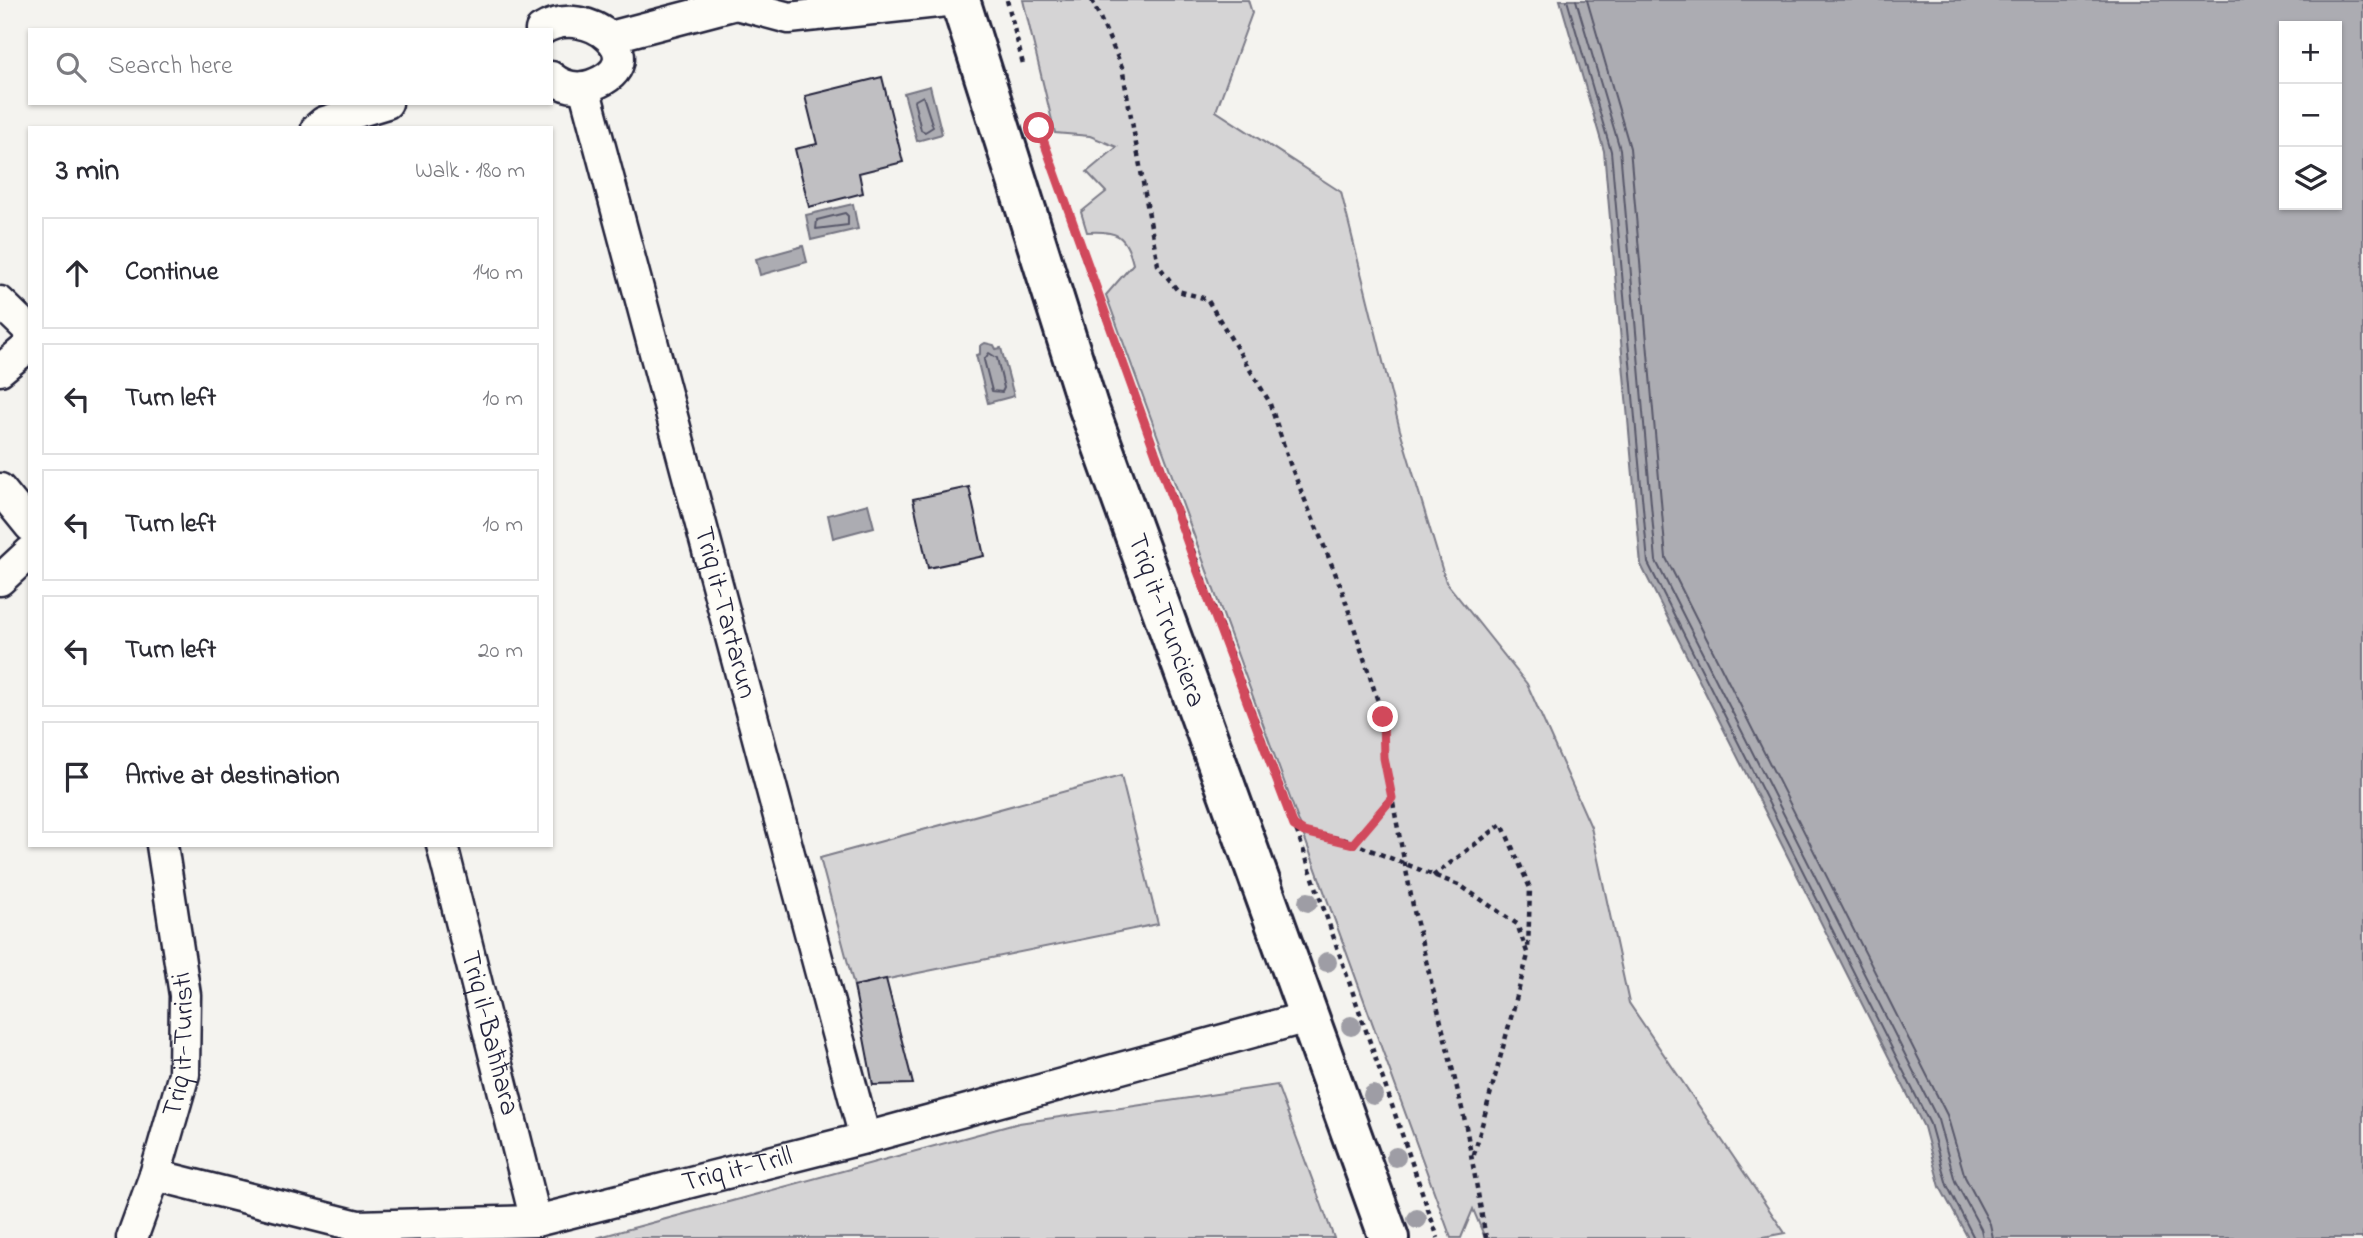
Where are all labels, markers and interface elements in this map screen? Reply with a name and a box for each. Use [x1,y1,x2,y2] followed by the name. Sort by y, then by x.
[2279,21,2342,210] map controls
[2279,21,2342,84] button: +
[28,28,553,105] search box
[52,48,90,86] icon: search
[108,48,233,86] text: Search here
[2279,84,2342,147] button: −
[1023,112,1054,143] route start
[2279,147,2342,210] button: layers
[56,150,119,194] text: 3 min
[415,155,525,188] text: Walk · 180 m
[58,254,96,292] icon: ahead
[125,254,218,292] text: Continue
[473,257,523,290] text: 140 m
[58,380,96,418] icon: left
[125,380,216,418] text: Turn left
[482,383,523,416] text: 10 m
[58,506,96,544] icon: left
[125,506,216,544] text: Turn left
[482,509,523,542] text: 10 m
[682,522,767,703] street label: Triq it-Tartarun
[1115,528,1216,713] street label: Triq it-Trunċiera
[58,632,96,670] icon: left
[125,632,216,670] text: Turn left
[478,635,523,668] text: 20 m
[1367,701,1398,732] route end
[58,758,96,796] icon: arrive
[125,758,340,796] text: Arrive at destination
[449,947,529,1120] street label: Triq il-Baħħara
[152,969,206,1122] street label: Triq it-Turisti
[678,1137,797,1204] street label: Triq it-Trill

